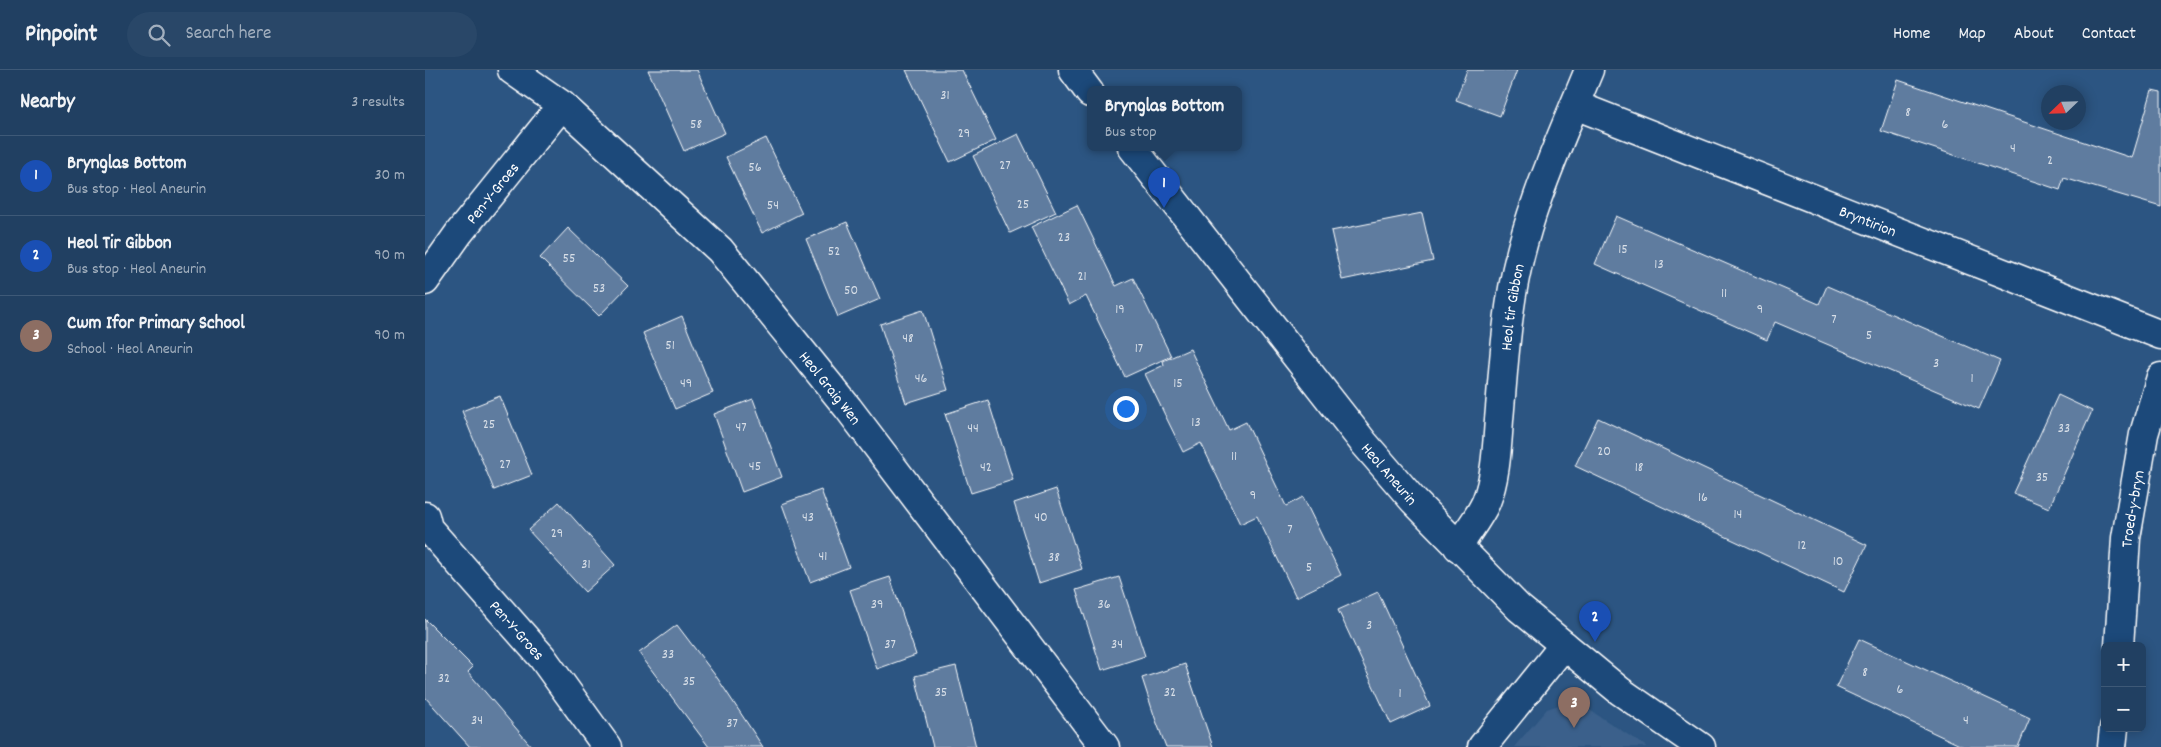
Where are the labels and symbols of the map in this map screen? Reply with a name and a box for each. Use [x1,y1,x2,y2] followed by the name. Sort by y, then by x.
[2041,85,2086,130] north arrow
[940,86,950,106] house number: 31
[1905,103,1911,123] house number: 8
[690,115,702,135] house number: 58
[1942,115,1949,135] house number: 6
[958,124,970,144] house number: 29
[2010,139,2016,159] house number: 4
[2047,151,2053,171] house number: 2
[999,156,1011,176] house number: 27
[462,158,526,230] street label: Pen-Y-Groes
[748,158,762,178] house number: 56
[1148,167,1180,208] pin: 1
[1017,195,1029,215] house number: 25
[767,196,779,216] house number: 54
[1835,201,1899,244] street label: Bryntirion
[1058,228,1070,248] house number: 23
[1618,240,1628,260] house number: 15
[828,242,840,262] house number: 52
[563,249,575,269] house number: 55
[1654,255,1664,275] house number: 13
[1496,262,1532,352] street label: Heol tir Gibbon
[1077,267,1087,287] house number: 21
[593,279,605,299] house number: 53
[844,281,858,301] house number: 50
[1721,284,1727,304] house number: 11
[1115,300,1125,320] house number: 19
[1757,300,1763,320] house number: 9
[1831,310,1837,330] house number: 7
[1866,326,1872,346] house number: 5
[902,329,914,349] house number: 48
[665,336,675,356] house number: 51
[1135,339,1143,359] house number: 17
[792,347,866,430] street label: Heol Graig Wen
[1933,354,1939,374] house number: 3
[915,369,927,389] house number: 46
[1970,369,1974,389] house number: 1
[680,374,692,394] house number: 49
[1173,374,1183,394] house number: 15
[1113,396,1139,422] your location
[1191,413,1201,433] house number: 13
[483,415,495,435] house number: 25
[735,418,747,438] house number: 47
[967,419,979,439] house number: 44
[2058,419,2070,439] house number: 33
[1355,438,1422,511] street label: Heol Aneurin
[1597,442,1611,462] house number: 20
[1231,447,1237,467] house number: 11
[499,455,511,475] house number: 27
[749,457,761,477] house number: 45
[980,458,992,478] house number: 42
[1635,458,1644,478] house number: 18
[2036,468,2048,488] house number: 35
[2116,469,2152,548] street label: Troed-y-bryn
[1250,486,1256,506] house number: 9
[1698,488,1708,508] house number: 16
[1734,505,1742,525] house number: 14
[802,508,814,528] house number: 43
[1034,508,1048,528] house number: 40
[1287,520,1293,540] house number: 7
[551,524,563,544] house number: 29
[1797,536,1807,556] house number: 12
[819,547,827,567] house number: 41
[1048,548,1060,568] house number: 38
[1833,552,1843,572] house number: 10
[581,555,591,575] house number: 31
[1306,558,1312,578] house number: 5
[871,595,883,615] house number: 39
[1097,595,1111,615] house number: 36
[483,596,549,667] street label: Pen-Y-Groes
[1579,601,1611,642] pin: 2
[1366,616,1372,636] house number: 3
[884,635,896,655] house number: 37
[1111,635,1123,655] house number: 34
[662,645,674,665] house number: 33
[1862,663,1868,683] house number: 8
[438,669,450,689] house number: 32
[683,672,695,692] house number: 35
[1897,680,1904,700] house number: 6
[935,683,947,703] house number: 35
[1164,683,1176,703] house number: 32
[1398,684,1402,704] house number: 1
[1558,687,1590,728] pin: 3
[471,711,483,731] house number: 34
[1963,711,1969,731] house number: 4
[726,714,738,734] house number: 37

